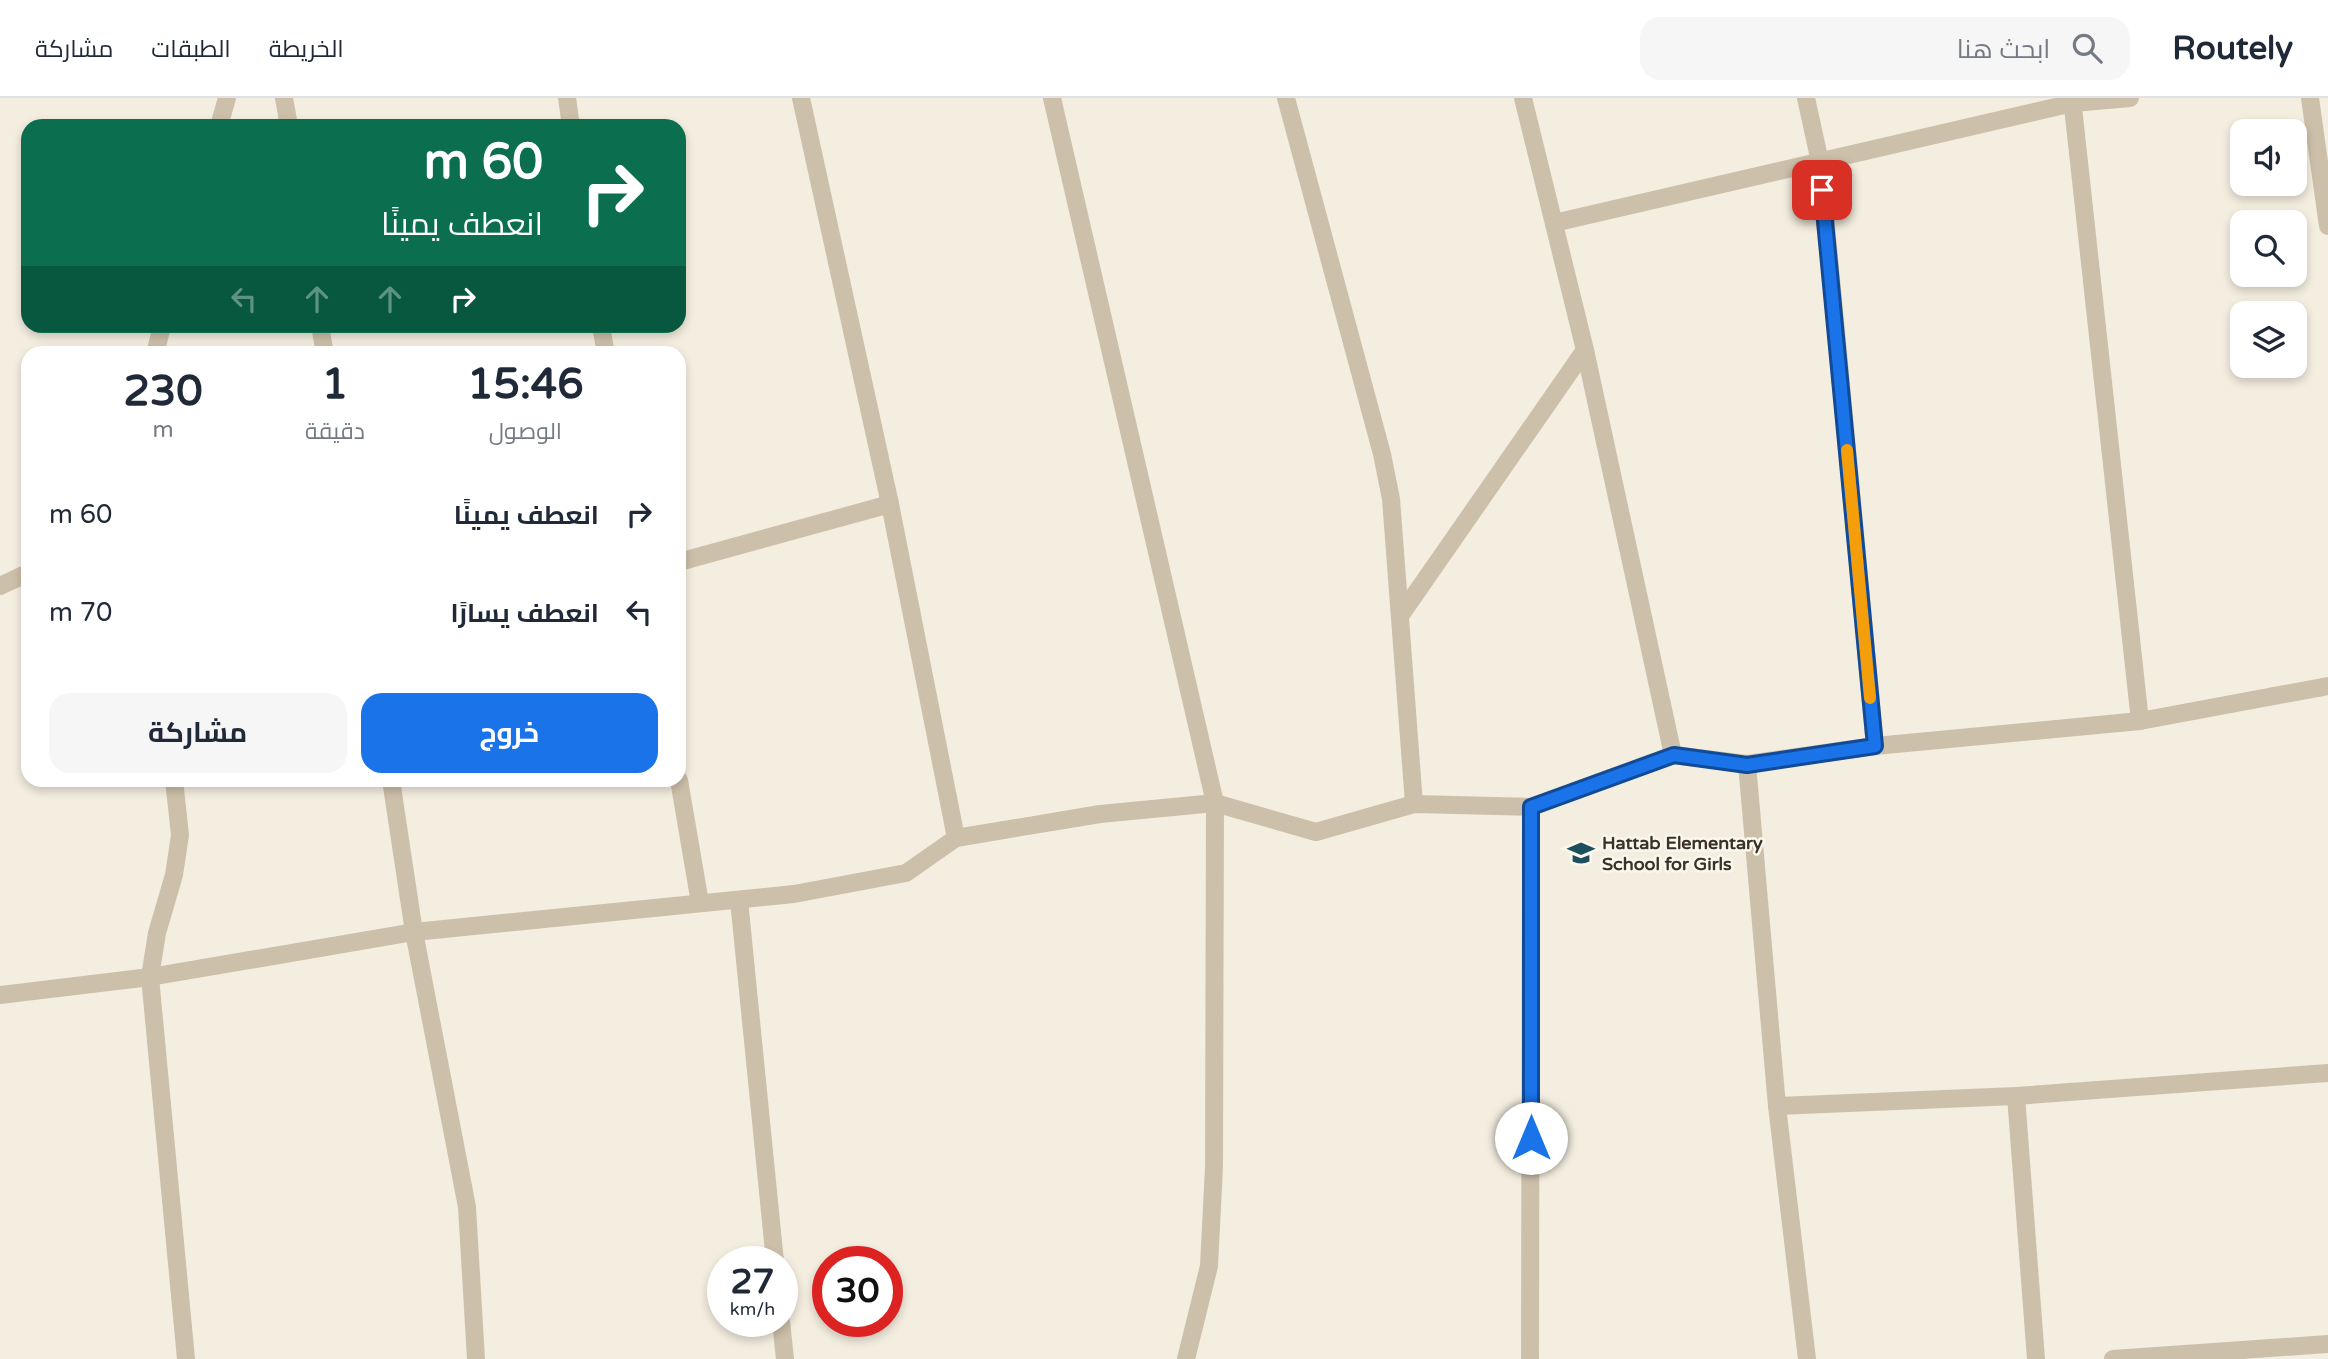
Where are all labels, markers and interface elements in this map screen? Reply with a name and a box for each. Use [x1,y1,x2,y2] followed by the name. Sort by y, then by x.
[1640,17,2130,80] search box
[2068,29,2106,67] icon: search
[2172,29,2293,68] text: Routely
[1957,34,2050,65] text: ابحث هنا
[35,35,113,64] text: مشاركة
[151,35,231,64] text: الطبقات
[269,35,344,64] text: الخريطة
[2230,119,2307,378] map controls
[2230,119,2307,196] button: sound
[424,133,543,192] text: 60 m
[567,147,658,238] icon: right
[1792,160,1852,220] pin
[1803,171,1841,209] icon: arrive
[381,206,543,244] text: انعطف يمينًا
[2230,210,2307,287] button: search
[225,280,263,318] icon: left
[298,280,336,318] icon: ahead
[371,280,409,318] icon: ahead
[444,280,482,318] icon: right
[2230,301,2307,378] button: layers
[322,359,348,410] text: 1
[467,359,584,410] text: 15:46
[123,366,203,417] text: 230
[152,416,174,444] text: m
[305,418,365,446] text: دقيقة
[489,418,562,446] text: الوصول
[620,495,658,533] icon: right
[49,499,112,530] text: 60 m
[454,500,599,531] text: انعطف يمينًا
[620,593,658,631] icon: left
[49,597,112,628] text: 70 m
[450,598,599,629] text: انعطف يسارًا
[49,693,347,773] button: مشاركة
[361,693,658,773] button: خروج
[1602,832,1763,875] place label: Hattab Elementary School for Girls
[1566,838,1596,868] school or university icon: Hattab Elementary School for Girls
[1494,1101,1568,1175] position arrow
[812,1246,903,1337] speed limit sign: 30
[731,1261,774,1303] text: 27
[730,1298,775,1320] text: km/h

